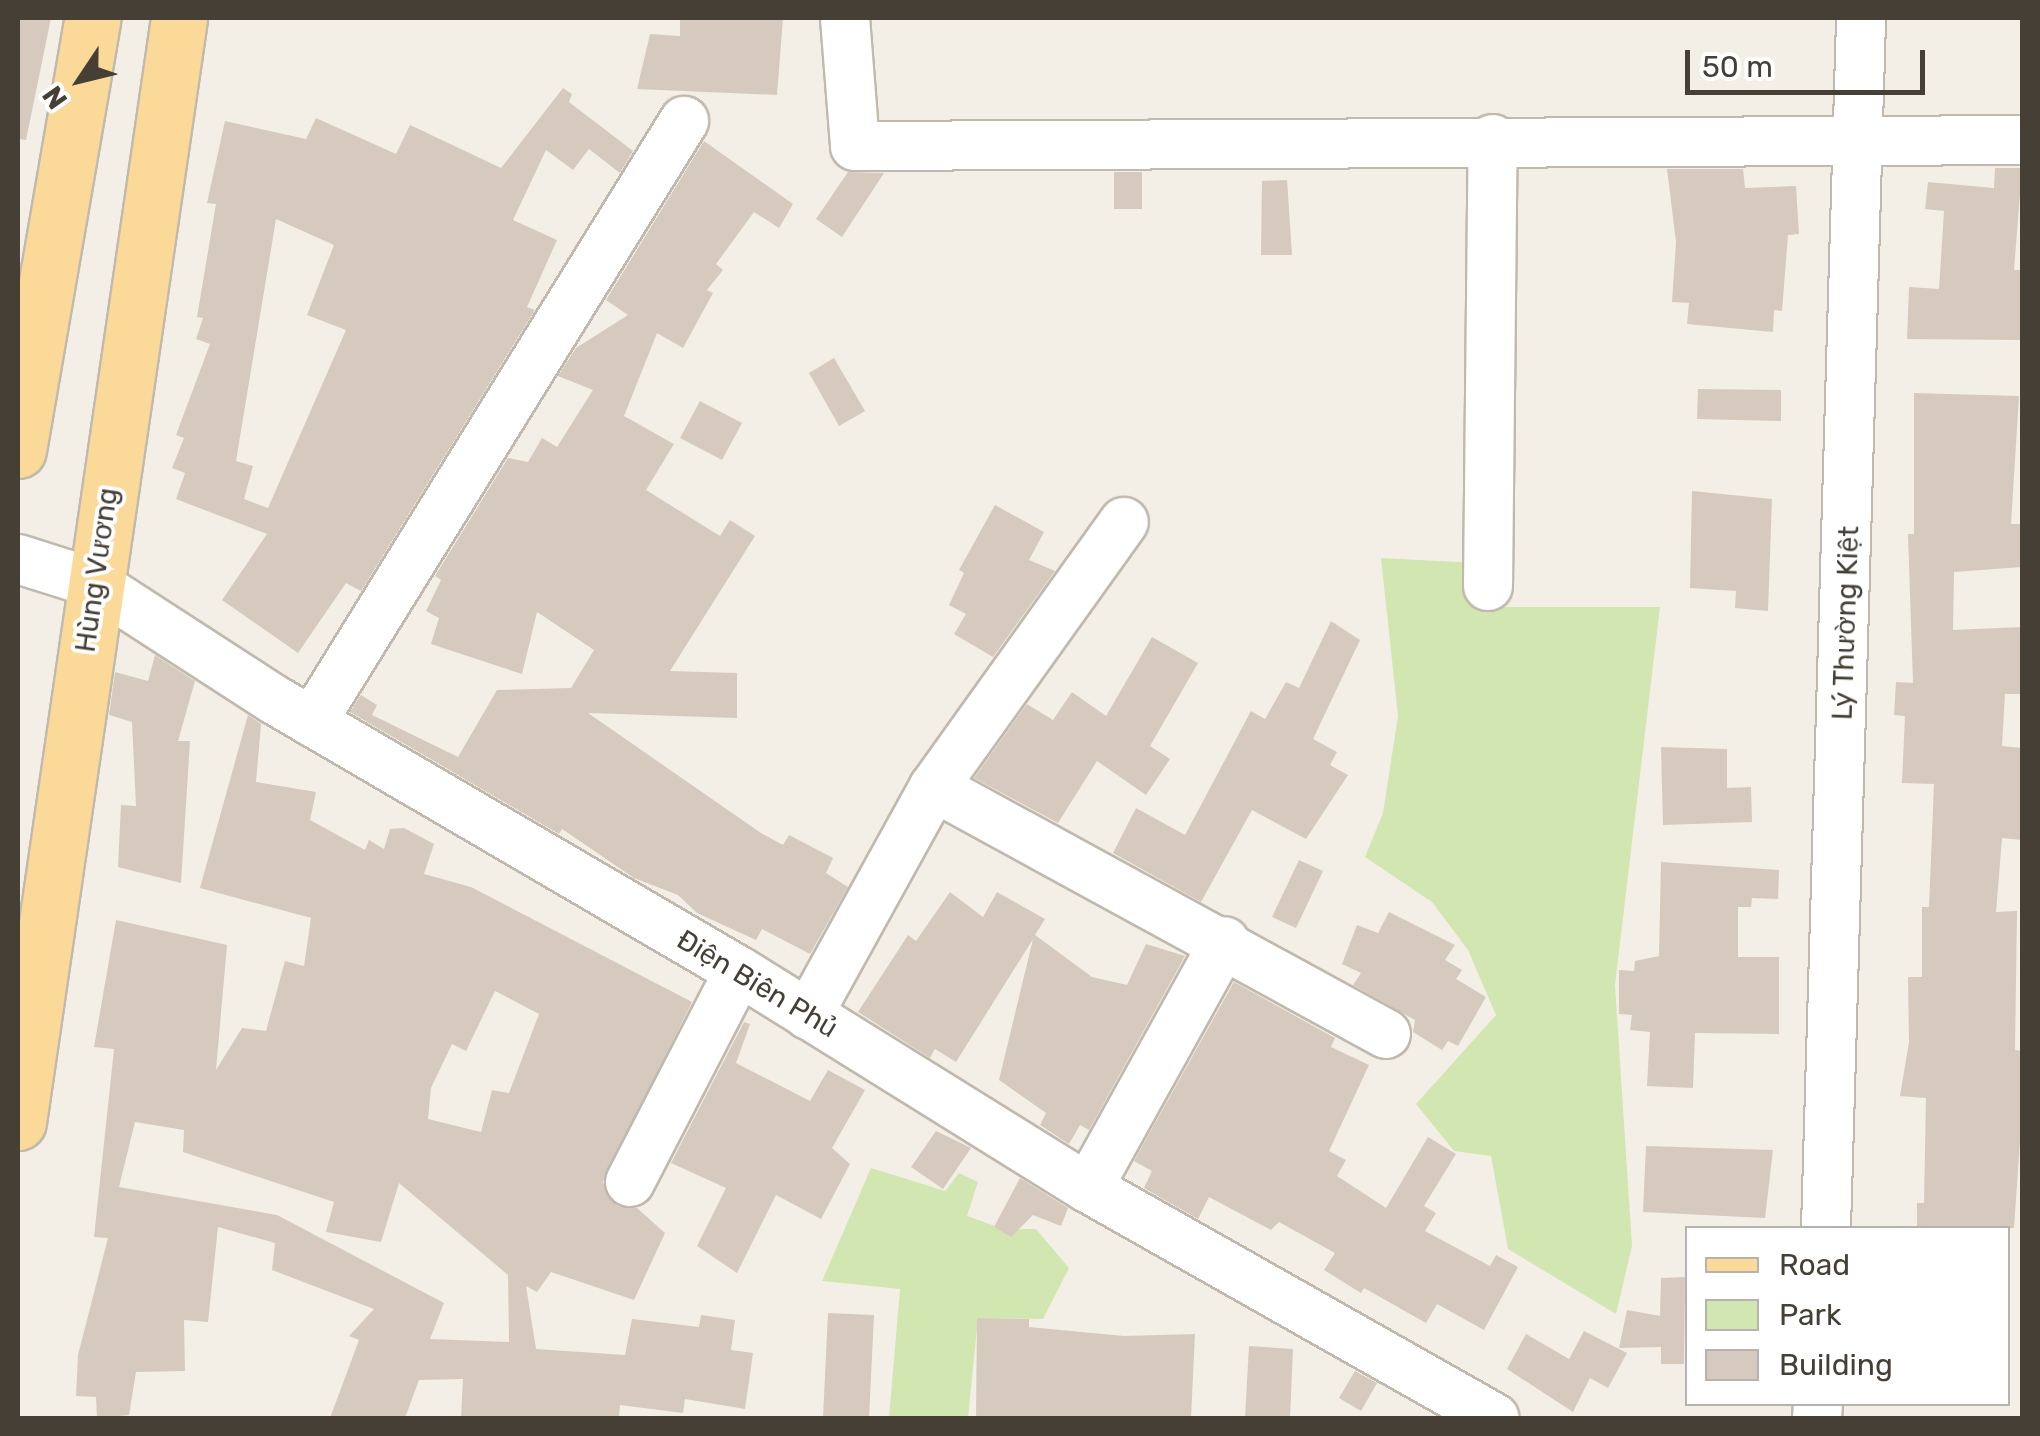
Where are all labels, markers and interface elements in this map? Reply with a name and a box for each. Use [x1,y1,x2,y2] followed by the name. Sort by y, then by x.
[30,30,130,130] north arrow
[1690,30,1930,92] scale bar
[1702,49,1773,85] text: 50 m
[36,80,74,115] text: N
[69,485,125,655] street label: Hùng Vương
[1826,525,1866,721] street label: Lý Thường Kiệt
[671,923,843,1045] street label: Điện Biên Phủ
[1685,1226,2010,1406] legend
[1779,1247,1850,1283] text: Road
[1779,1297,1841,1333] text: Park
[1779,1347,1893,1383] text: Building

